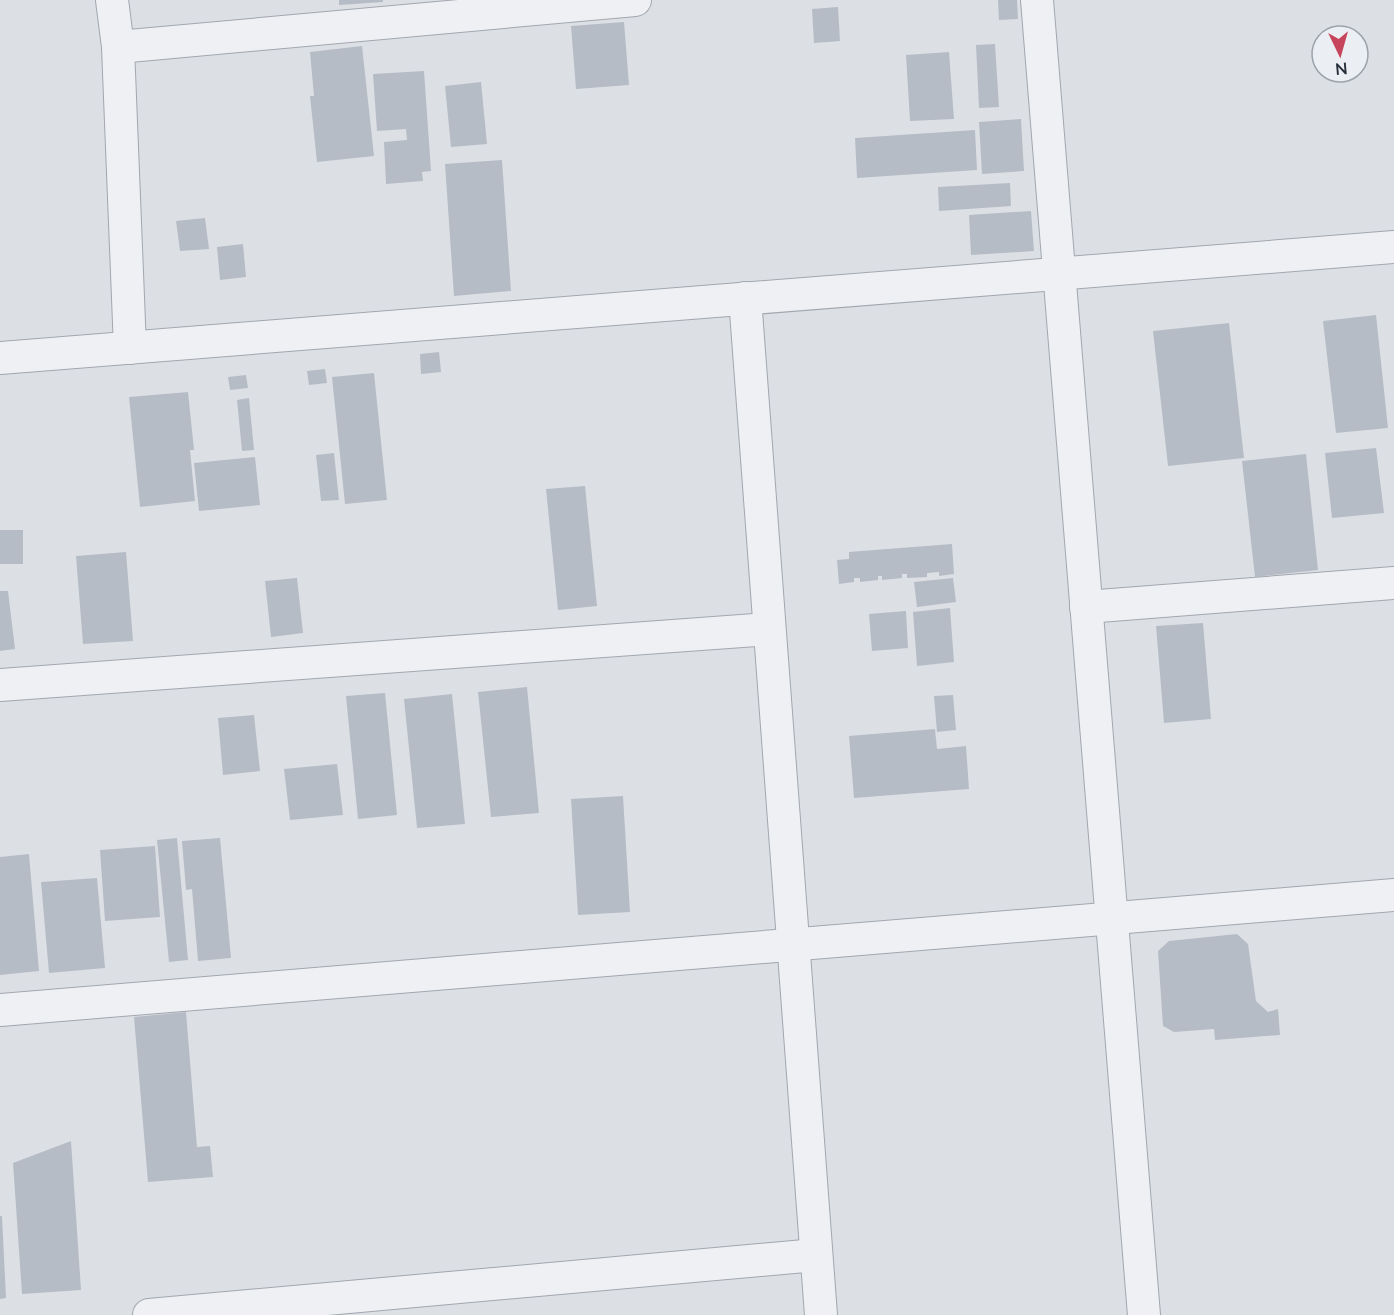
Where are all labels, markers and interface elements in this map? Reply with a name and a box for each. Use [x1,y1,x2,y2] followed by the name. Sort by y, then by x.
[1310,24,1370,84] north arrow
[1334,59,1348,79] text: N

